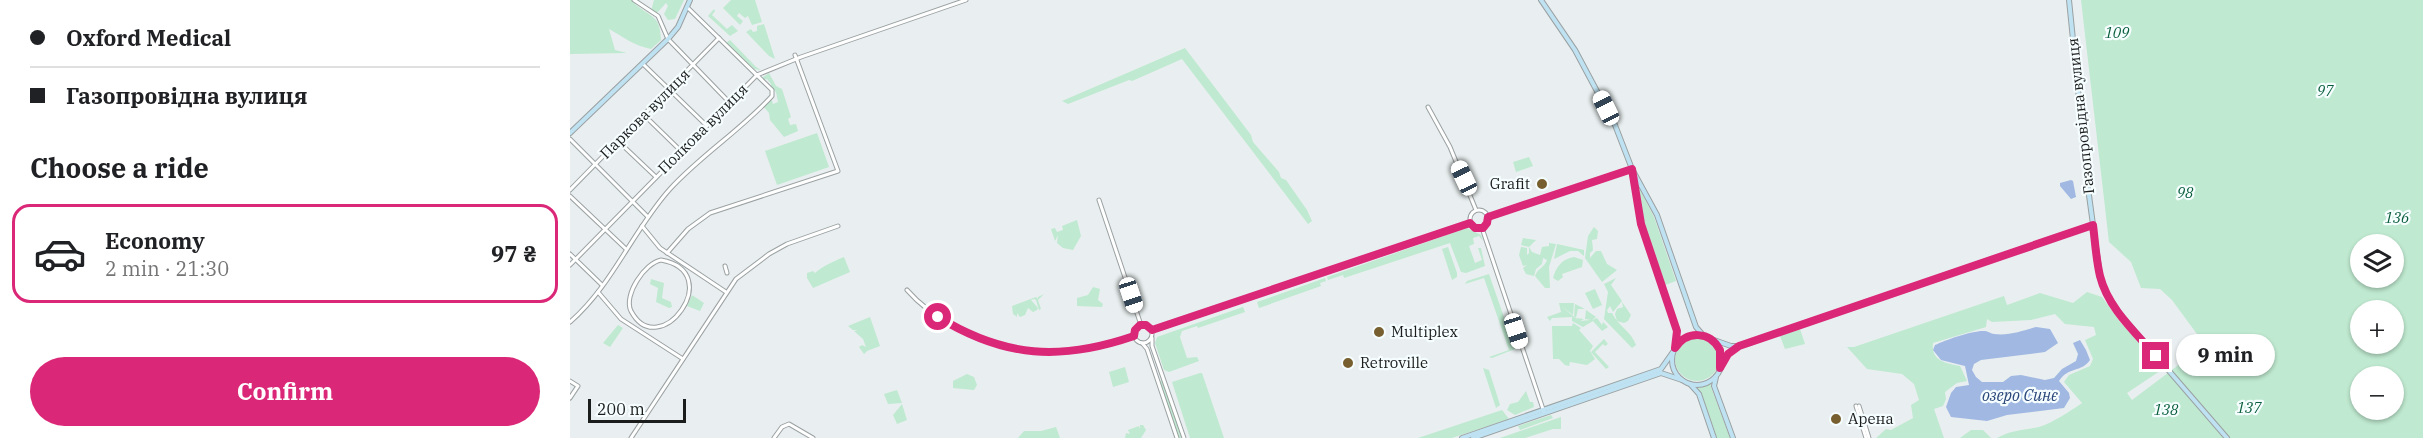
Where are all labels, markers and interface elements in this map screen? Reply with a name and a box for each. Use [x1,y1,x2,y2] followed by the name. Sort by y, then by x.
[66,23,231,52] text: Oxford Medical
[2105,23,2130,42] park label: 109
[2063,37,2098,195] street label: Газопровідна вулиця
[596,65,694,163] street label: Паркова вулиця
[654,80,752,178] street label: Полкова вулиця
[66,81,307,110] text: Газопровідна вулиця
[2317,81,2334,100] park label: 97
[1590,88,1622,128] car
[30,150,209,185] text: Choose a ride
[1448,158,1480,198] car
[1490,174,1530,193] place label: Grafit
[1535,177,1549,191] marker: Grafit
[2177,183,2194,202] park label: 98
[2385,208,2409,227] park label: 136
[105,226,205,255] text: Economy
[33,227,87,281] icon: car
[2350,234,2404,420] map controls
[2350,234,2404,288] button: layers
[491,239,537,268] text: 97 ₴
[105,255,229,282] text: 2 min · 21:30
[1117,275,1145,315] car
[2350,300,2404,354] button: +
[924,303,951,330] route start
[1502,311,1530,351] car
[1391,322,1458,341] place label: Multiplex
[1372,325,1386,339] marker: Multiplex
[2177,335,2276,377] callout: 9 min
[2198,341,2254,368] text: 9 min
[2142,342,2169,369] route end
[1360,353,1428,372] place label: Retroville
[1341,356,1355,370] marker: Retroville
[30,357,540,426] button: Confirm
[2350,366,2404,420] button: −
[1982,385,2058,405] water label: озеро Синє
[588,396,686,424] scale bar
[2237,398,2262,417] park label: 137
[597,399,645,419] text: 200 m
[2154,400,2179,419] park label: 138
[1848,409,1894,428] place label: Арена
[1829,412,1843,426] marker: Арена

